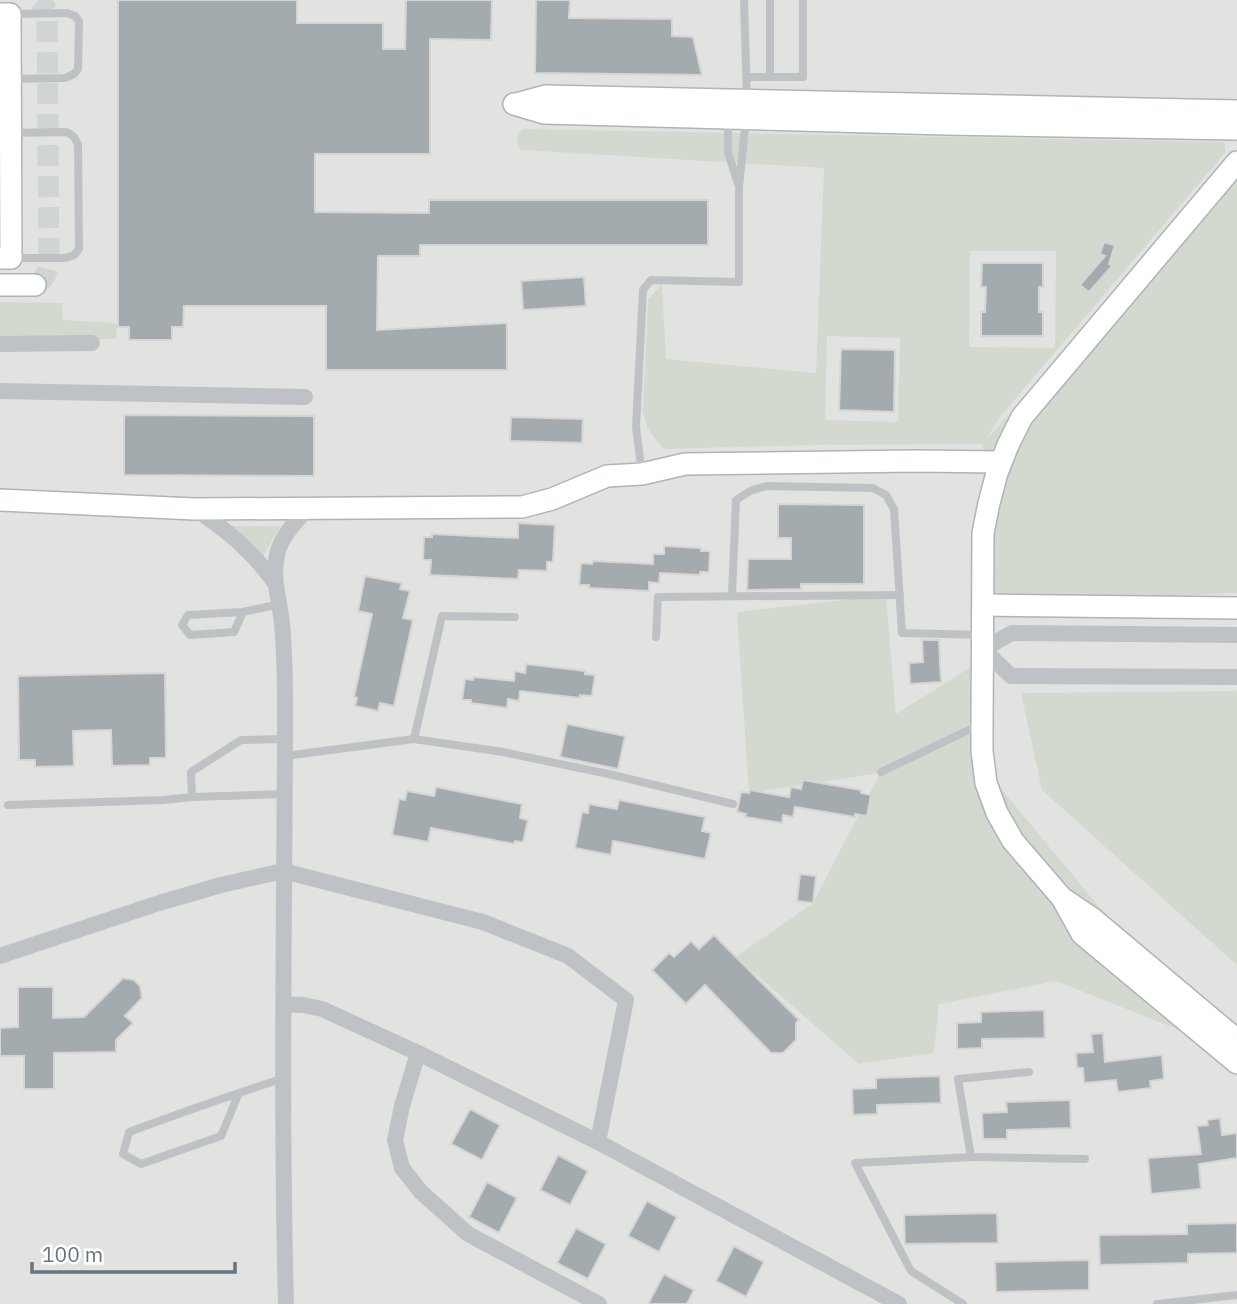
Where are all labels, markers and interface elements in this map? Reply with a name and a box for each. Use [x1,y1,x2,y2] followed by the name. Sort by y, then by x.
[32,1230,234,1274] scale bar
[42,1240,103,1268] text: 100 m

